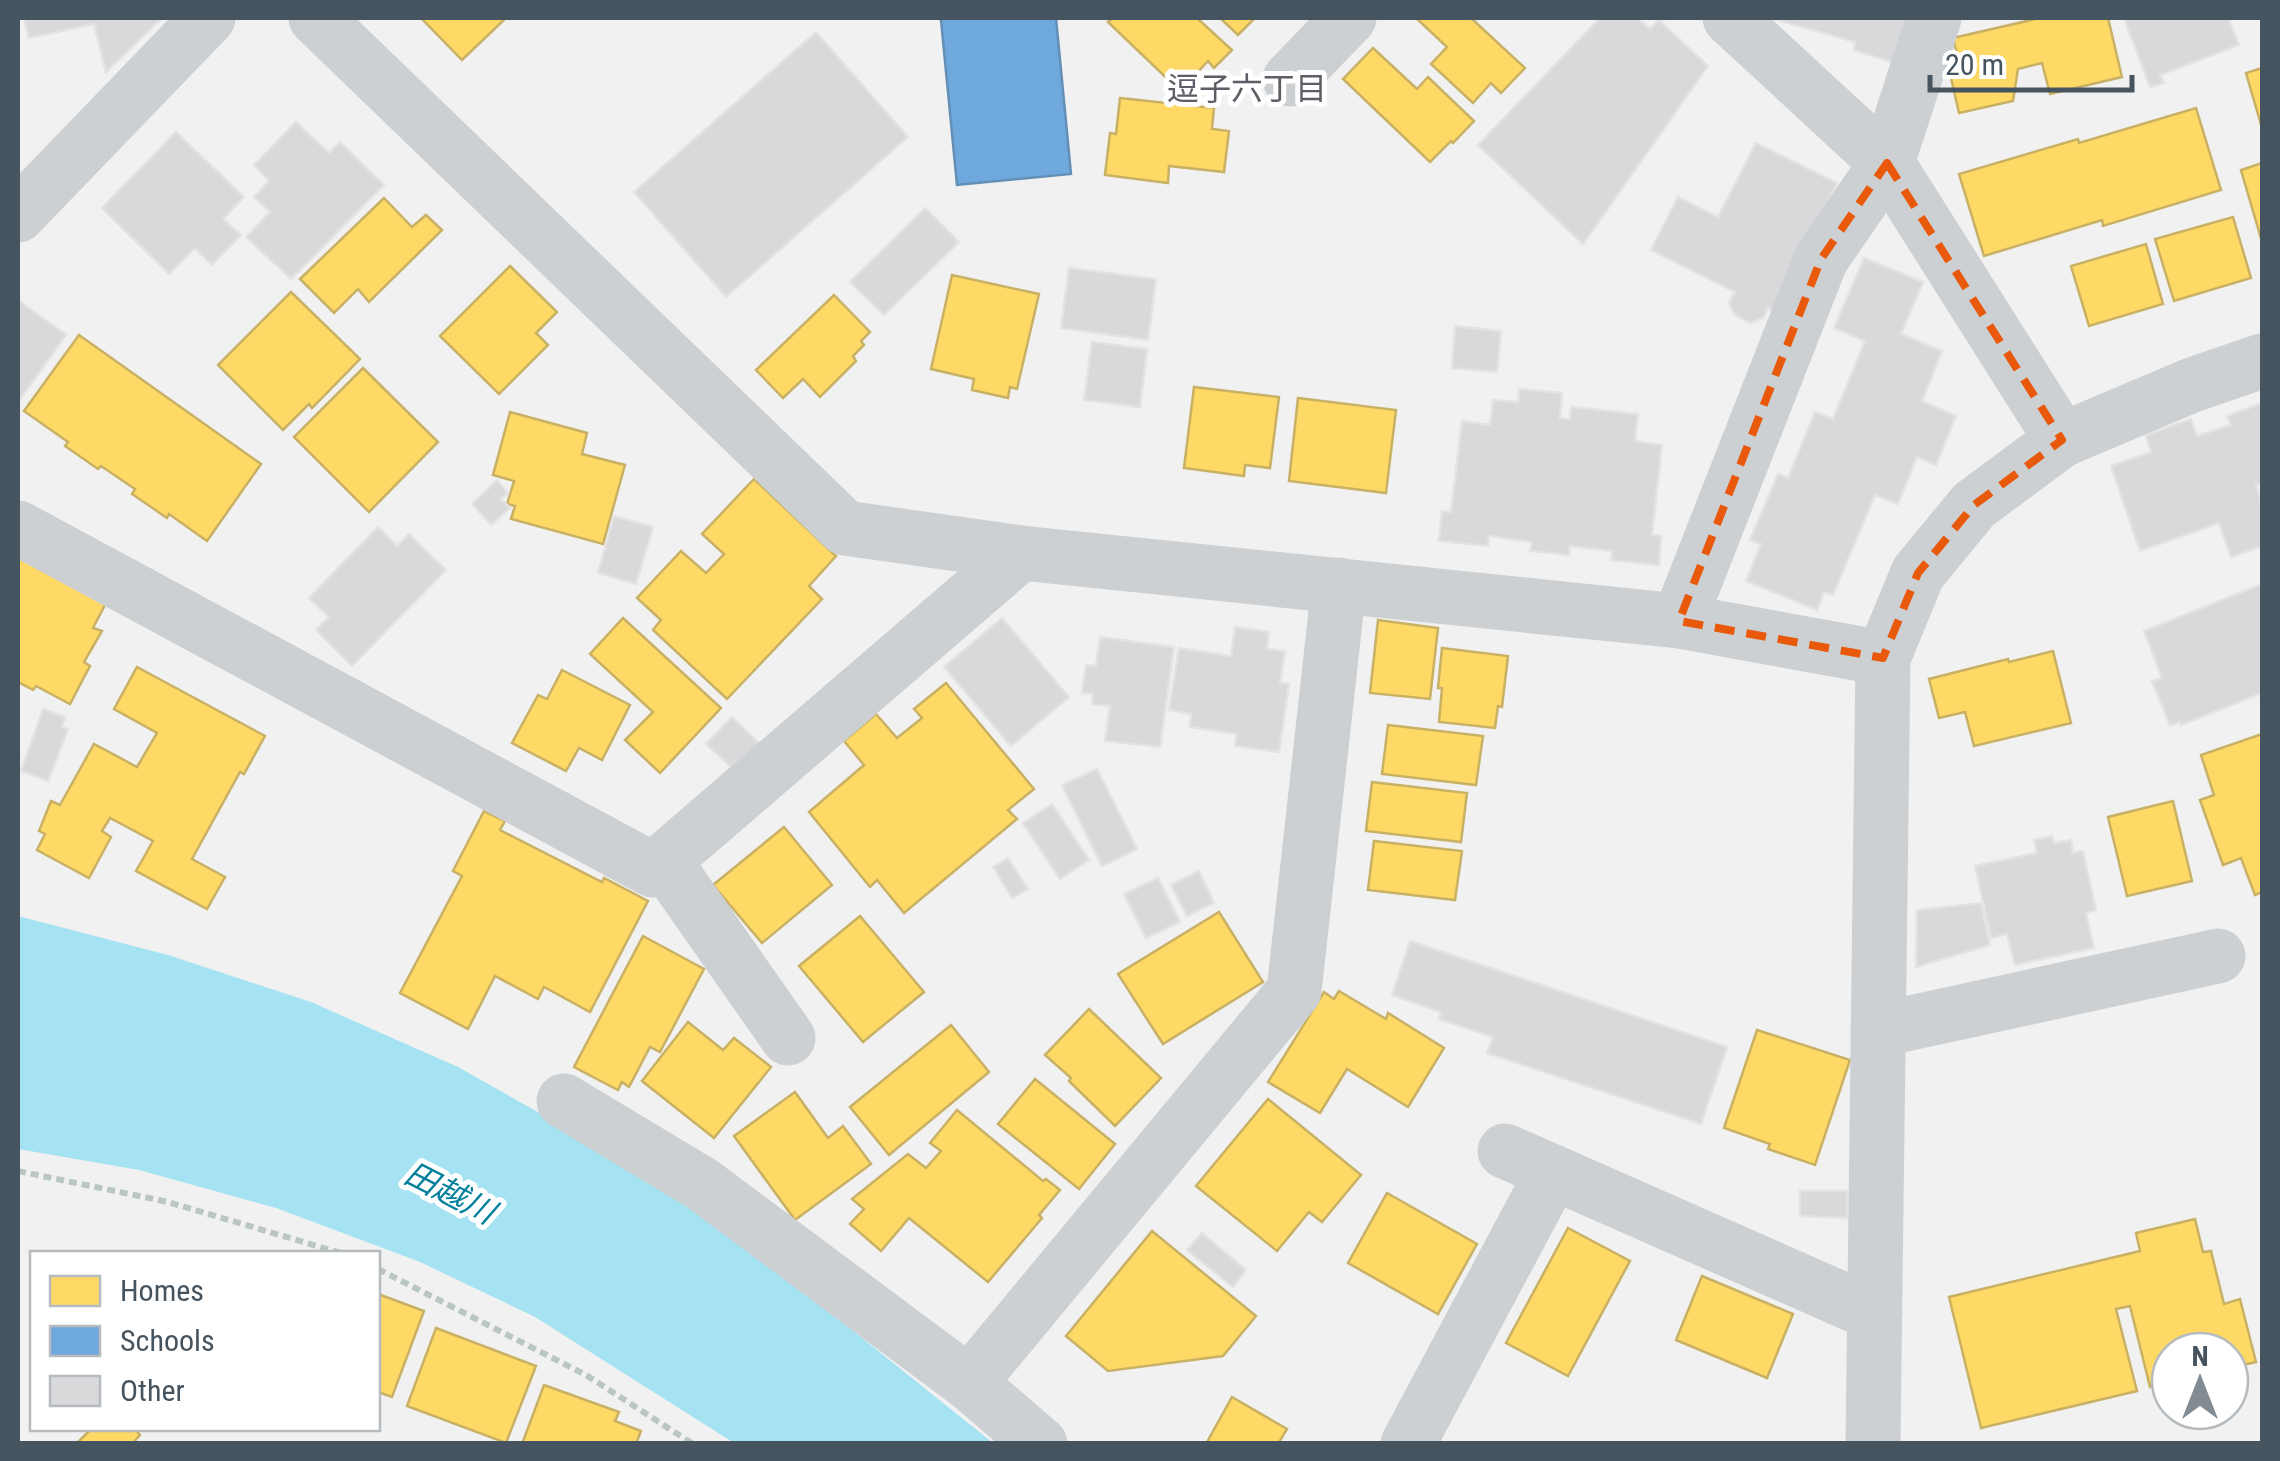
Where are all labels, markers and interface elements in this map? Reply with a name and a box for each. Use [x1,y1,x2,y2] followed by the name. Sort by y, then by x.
[1930,30,2132,92] scale bar
[1945,47,2004,82] text: 20 m
[1167,70,1327,108] district label: 逗子六丁目
[399,1154,504,1233] water label: 田越川
[30,1251,380,1431] legend
[120,1273,204,1308] text: Homes
[120,1323,215,1358] text: Schools
[2150,1331,2250,1431] north arrow
[2191,1340,2209,1373] text: N
[120,1373,185,1408] text: Other

